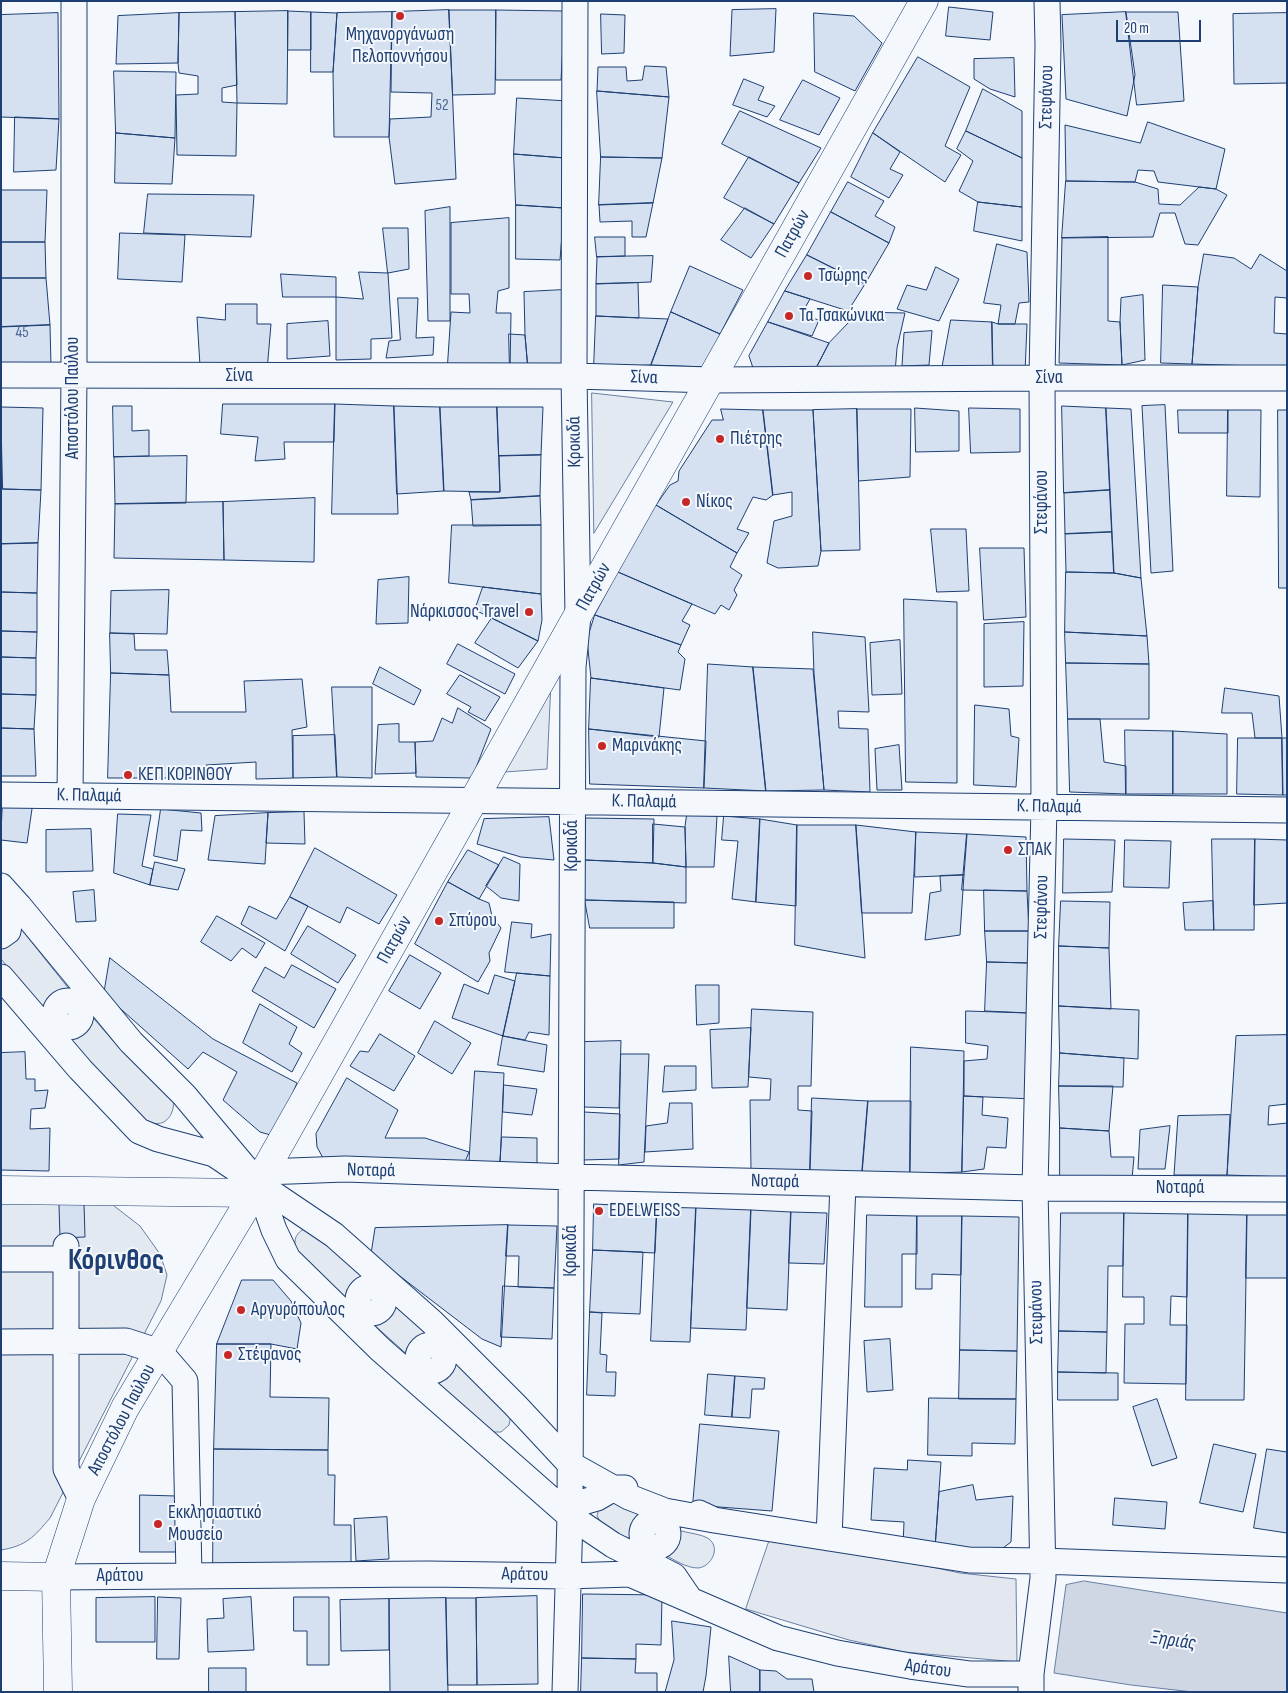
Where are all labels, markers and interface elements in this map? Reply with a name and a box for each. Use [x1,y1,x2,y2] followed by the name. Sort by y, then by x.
[394,10,406,22] marker: Μηχανοργάνωση Πελοποννήσου
[1118,10,1203,42] scale bar
[1124,19,1149,38] text: 20 m
[346,24,454,68] place label: Μηχανοργάνωση Πελοποννήσου
[1035,65,1059,129] street label: Στεφάνου
[435,96,449,116] house number: 52
[771,206,815,262] street label: Πατρών
[818,265,868,287] place label: Τσώρης
[802,270,814,282] marker: Τσώρης
[799,305,884,327] place label: Τα Τσακώνικα
[783,310,795,322] marker: Τα Τσακώνικα
[15,323,29,343] house number: 45
[62,337,84,459] street label: Αποστόλου Παύλου
[225,365,253,387] street label: Σίνα
[630,366,658,390] street label: Σίνα
[1035,367,1063,389] street label: Σίνα
[563,416,587,468] street label: Κροκιδά
[730,428,783,450] place label: Πιέτρης
[714,433,726,445] marker: Πιέτρης
[1031,470,1053,534] street label: Στεφάνου
[696,491,733,513] place label: Νίκος
[680,496,692,508] marker: Νίκος
[572,559,616,615] street label: Πατρών
[410,601,519,623] place label: Νάρκισσος Travel
[523,606,535,618] marker: Νάρκισσος Travel
[612,735,682,757] place label: Μαρινάκης
[596,740,608,752] marker: Μαρινάκης
[138,764,232,786] place label: ΚΕΠ ΚΟΡΙΝΘΟΥ
[122,769,134,781] marker: ΚΕΠ ΚΟΡΙΝΘΟΥ
[56,784,122,808] street label: Κ. Παλαμά
[611,790,677,814] street label: Κ. Παλαμά
[1016,795,1082,819] street label: Κ. Παλαμά
[561,820,583,872] street label: Κροκιδά
[1018,839,1052,861] place label: ΣΠΑΚ
[1002,844,1014,856] marker: ΣΠΑΚ
[1030,875,1054,939] street label: Στεφάνου
[449,910,497,932] place label: Σπύρου
[373,912,417,968] street label: Πατρών
[433,915,445,927] marker: Σπύρου
[347,1159,395,1183] street label: Νοταρά
[751,1170,799,1194] street label: Νοταρά
[1156,1177,1204,1199] street label: Νοταρά
[609,1200,680,1222] place label: EDELWEISS
[593,1205,605,1217] marker: EDELWEISS
[560,1225,582,1277] street label: Κροκιδά
[68,1245,164,1279] district label: Κόρινθος
[1025,1280,1049,1344] street label: Στεφάνου
[251,1299,345,1321] place label: Αργυρόπουλος
[235,1304,247,1316] marker: Αργυρόπουλος
[238,1344,301,1366] place label: Στέφανος
[222,1349,234,1361] marker: Στέφανος
[83,1361,161,1479] street label: Αποστόλου Παύλου
[168,1502,262,1546] place label: Εκκλησιαστικό Μουσείο
[152,1518,164,1530] marker: Εκκλησιαστικό Μουσείο
[501,1563,549,1587] street label: Αράτου
[97,1565,143,1587] street label: Αράτου
[1149,1626,1197,1656] water label: Ξηριάς
[903,1654,953,1684] street label: Αράτου

